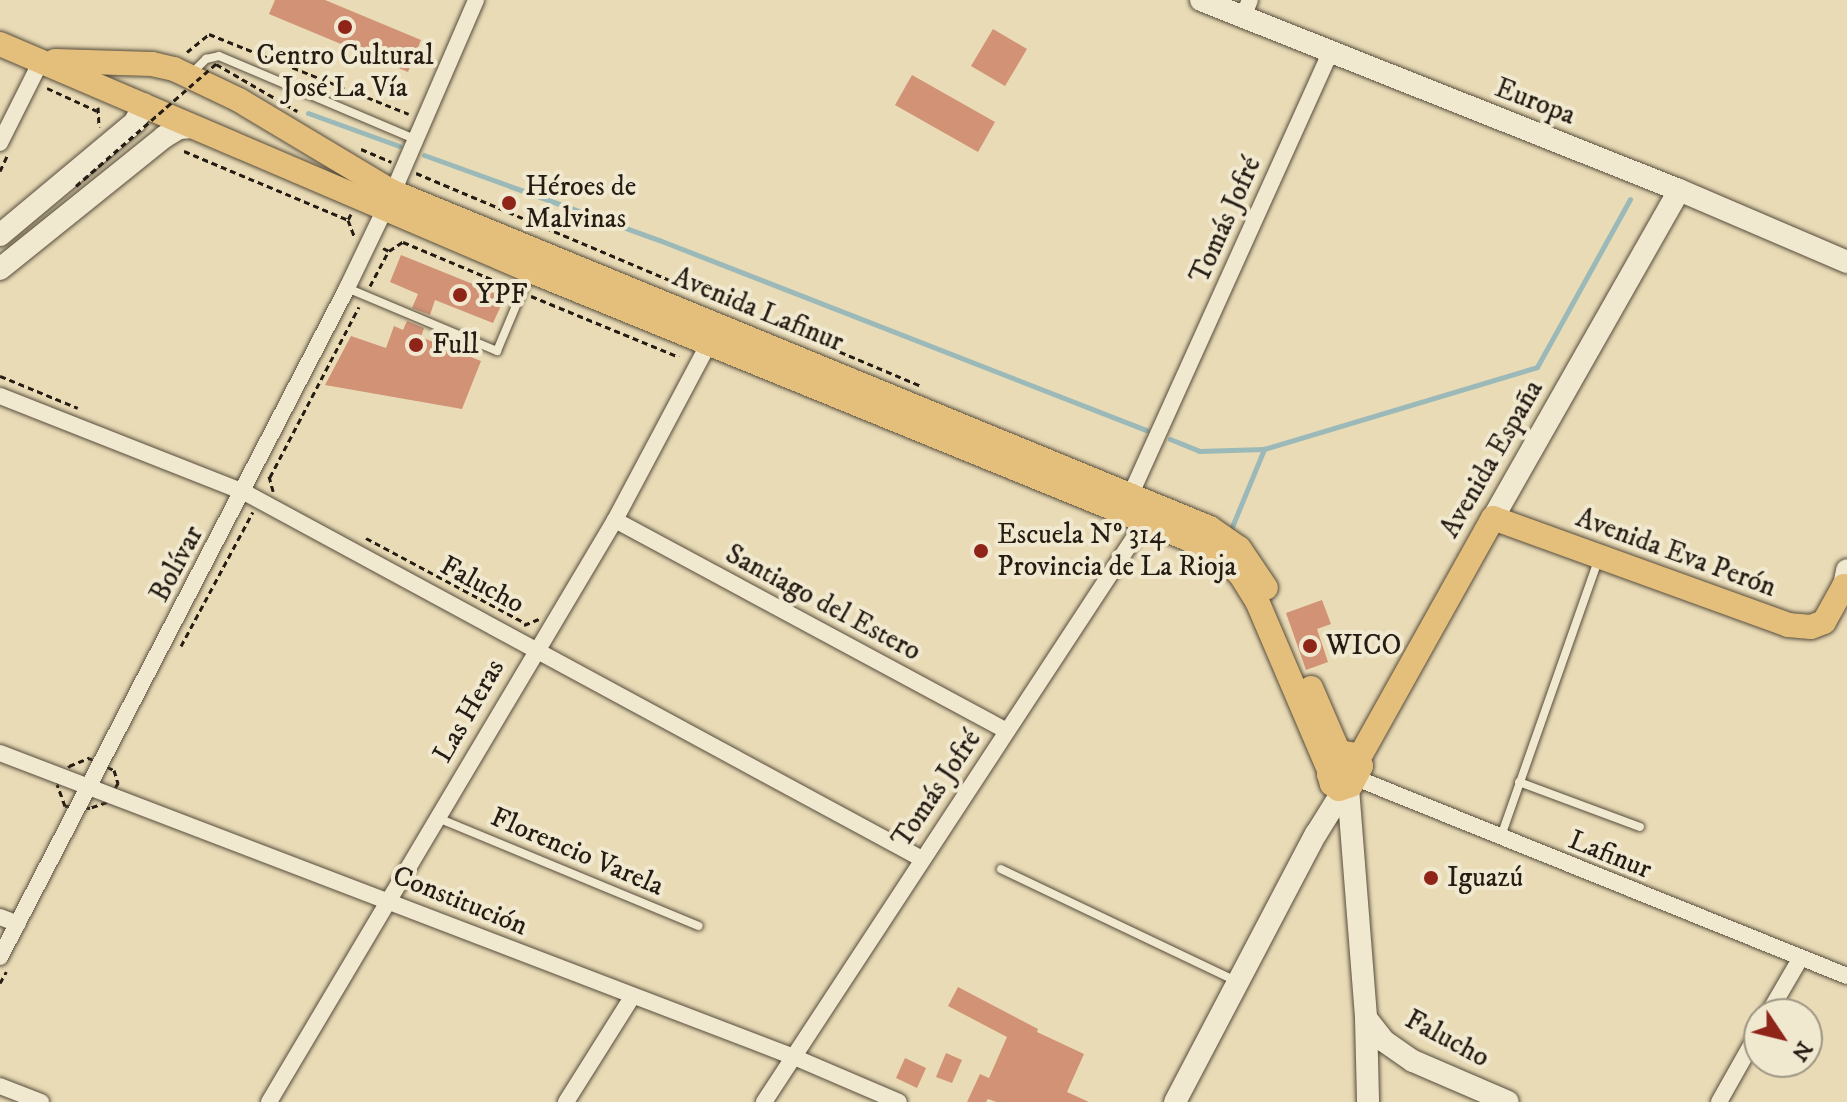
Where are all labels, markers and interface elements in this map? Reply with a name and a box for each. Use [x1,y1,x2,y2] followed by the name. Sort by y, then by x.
[336,18,354,36] marker: Centro Cultural José La Vía
[256,39,434,105] place label: Centro Cultural José La Vía
[1490,71,1580,133] street label: Europa
[1183,151,1269,289] street label: Tomás Jofré
[525,170,636,236] place label: Héroes de Malvinas
[500,194,518,212] marker: Héroes de Malvinas
[668,260,848,360] street label: Avenida Lafinur
[476,278,527,312] place label: YPF
[451,286,469,304] marker: YPF
[432,328,479,362] place label: Full
[407,336,425,354] marker: Full
[1433,374,1551,544] street label: Avenida España
[1571,501,1781,605] street label: Avenida Eva Perón
[997,518,1236,584] place label: Escuela Nº 314 Provincia de La Rioja
[143,520,211,608] street label: Bolívar
[720,537,926,669] street label: Santiago del Estero
[972,542,990,560] marker: Escuela Nº 314 Provincia de La Rioja
[434,549,530,621] street label: Falucho
[1326,629,1401,663] place label: WICO
[1301,637,1319,655] marker: WICO
[426,653,512,769] street label: Las Heras
[885,724,989,854] street label: Tomás Jofré
[485,800,669,904] street label: Florencio Varela
[1564,823,1656,887] street label: Lafinur
[388,859,532,943] street label: Constitución
[1447,861,1523,895] place label: Iguazú
[1422,869,1440,887] marker: Iguazú
[1743,998,1823,1078] north arrow
[1399,1003,1495,1075] street label: Falucho
[1785,1036,1818,1066] text: N

